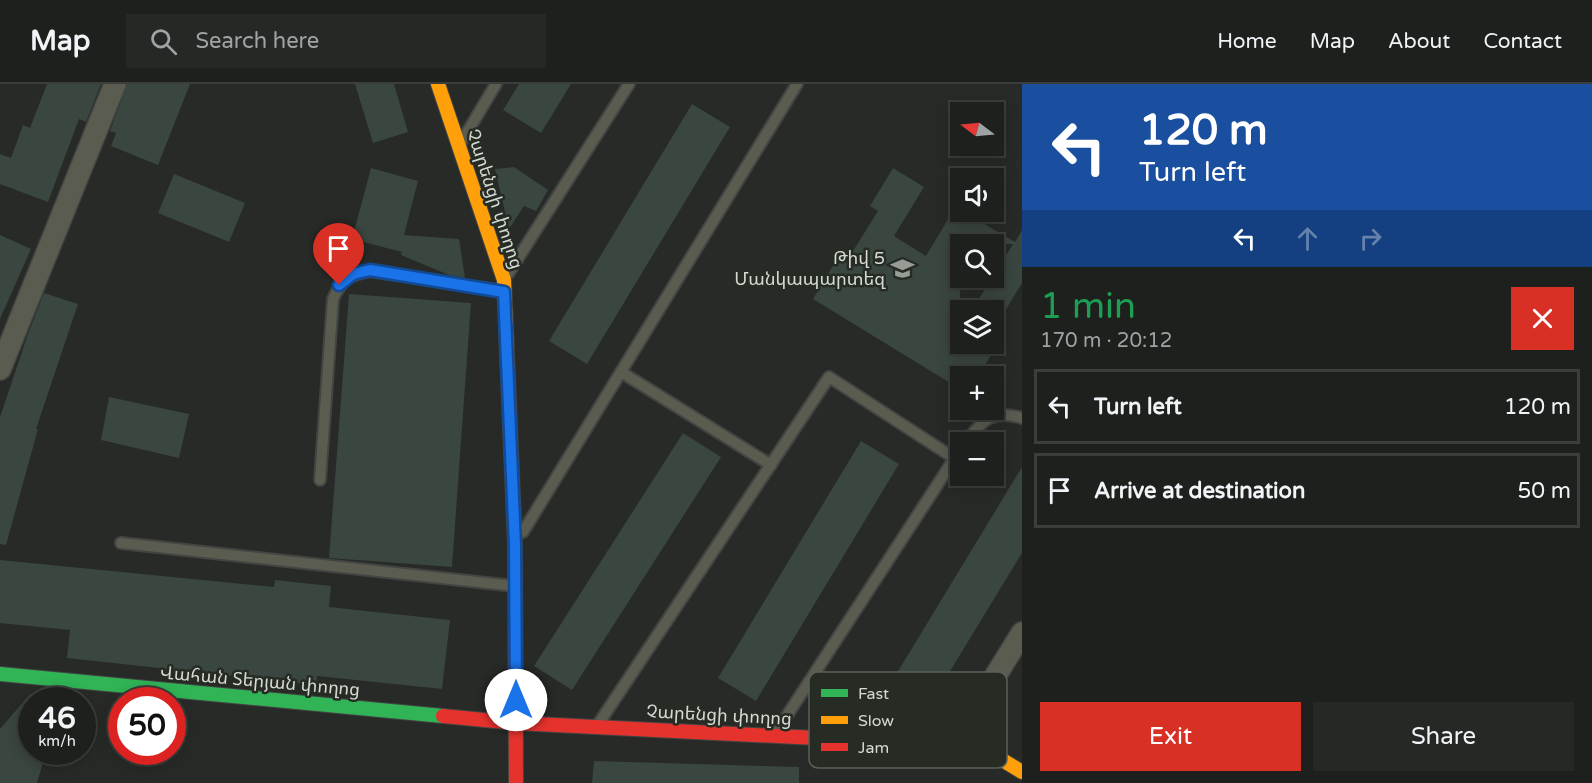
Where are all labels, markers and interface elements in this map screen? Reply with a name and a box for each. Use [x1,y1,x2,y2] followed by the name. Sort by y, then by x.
[126,14,546,68] search box
[30,24,90,58] text: Map
[147,25,180,58] icon: search
[195,28,319,54] text: Search here
[1217,29,1277,54] text: Home
[1310,29,1355,54] text: Map
[1388,29,1450,54] text: About
[1483,29,1562,54] text: Contact
[950,102,1004,156] north arrow
[950,102,1004,486] map controls
[1139,105,1268,156] text: 120 m
[1040,108,1118,186] icon: left
[462,126,528,272] street label: Չարենցի փողոց
[1139,156,1246,189] text: Turn left
[950,168,1004,222] button: sound
[1228,222,1261,255] icon: left
[1291,222,1324,255] icon: ahead
[1354,222,1387,255] icon: right
[313,223,364,285] pin
[322,232,355,265] icon: arrive
[950,234,1004,288] button: search
[734,247,886,290] place label: Թիվ 5 Մանկապարտեզ
[890,255,916,281] school or university icon: Թիվ 5 Մանկապարտեզ
[1040,285,1136,328] text: 1 min
[1511,287,1574,350] button: close
[950,300,1004,354] button: layers
[1040,329,1172,353] text: 170 m · 20:12
[950,366,1004,420] button: +
[1043,390,1076,423] icon: left
[1094,394,1182,420] text: Turn left
[1504,394,1571,420] text: 120 m
[950,432,1004,486] button: −
[1043,474,1076,507] icon: arrive
[1094,478,1305,504] text: Arrive at destination
[1517,478,1571,504] text: 50 m
[159,661,361,701] street label: Վահան Տերյան փողոց
[484,668,548,732] position arrow
[809,672,1007,768] legend
[858,684,889,704] text: Fast
[108,687,186,765] speed limit sign: 50
[38,700,76,737] text: 46
[646,700,792,730] street label: Չարենցի փողոց
[1040,702,1301,771] button: Exit
[1313,702,1574,771] button: Share
[858,711,894,731] text: Slow
[38,732,76,750] text: km/h
[858,738,889,758] text: Jam

